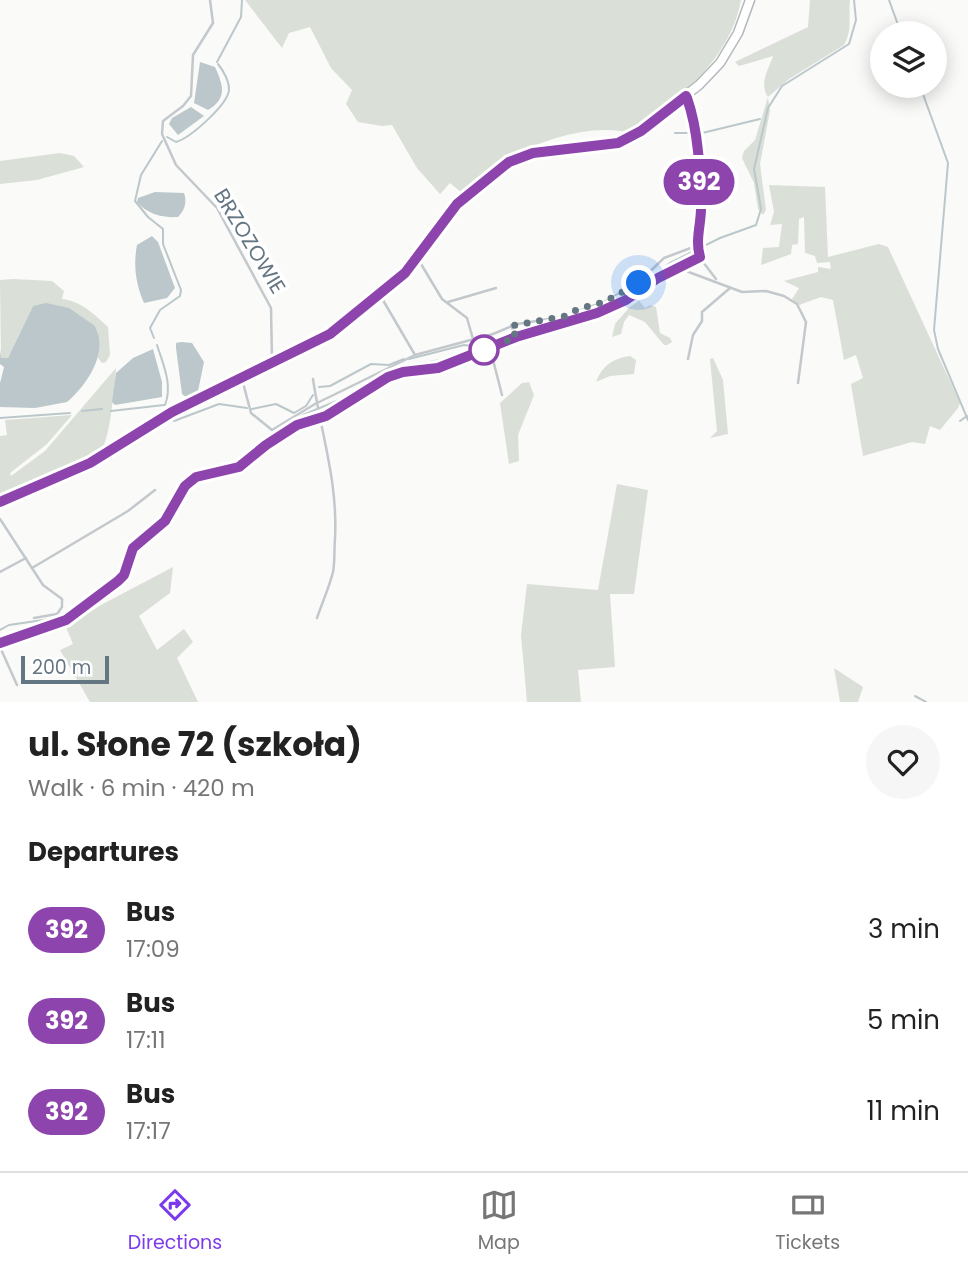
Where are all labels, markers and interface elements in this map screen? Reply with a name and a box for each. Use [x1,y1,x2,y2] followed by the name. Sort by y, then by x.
[870,21,947,98] map controls
[870,21,947,98] button: layers
[659,159,739,205] line badge: 392
[678,165,720,198] text: 392
[207,183,293,299] street label: BRZOZOWIE
[621,265,656,300] your location
[469,335,499,365] unlabelled marker
[21,653,108,685] scale bar
[32,654,91,681] text: 200 m
[28,721,362,768] text: ul. Słone 72 (szkoła)
[866,725,940,799] button: heart
[28,772,255,804] text: Walk · 6 min · 420 m
[28,834,179,870] text: Departures
[126,894,175,930] text: Bus
[868,911,940,947] text: 3 min
[45,913,88,946] text: 392
[126,933,180,965] text: 17:09
[126,985,175,1021] text: Bus
[867,1002,940,1038] text: 5 min
[45,1004,88,1037] text: 392
[126,1024,166,1056] text: 17:11
[126,1076,175,1112] text: Bus
[867,1093,940,1129] text: 11 min
[45,1095,88,1128] text: 392
[126,1115,171,1147] text: 17:17
[128,1186,222,1257] tab: Directions
[478,1186,520,1257] tab: Map
[775,1186,840,1257] tab: Tickets

